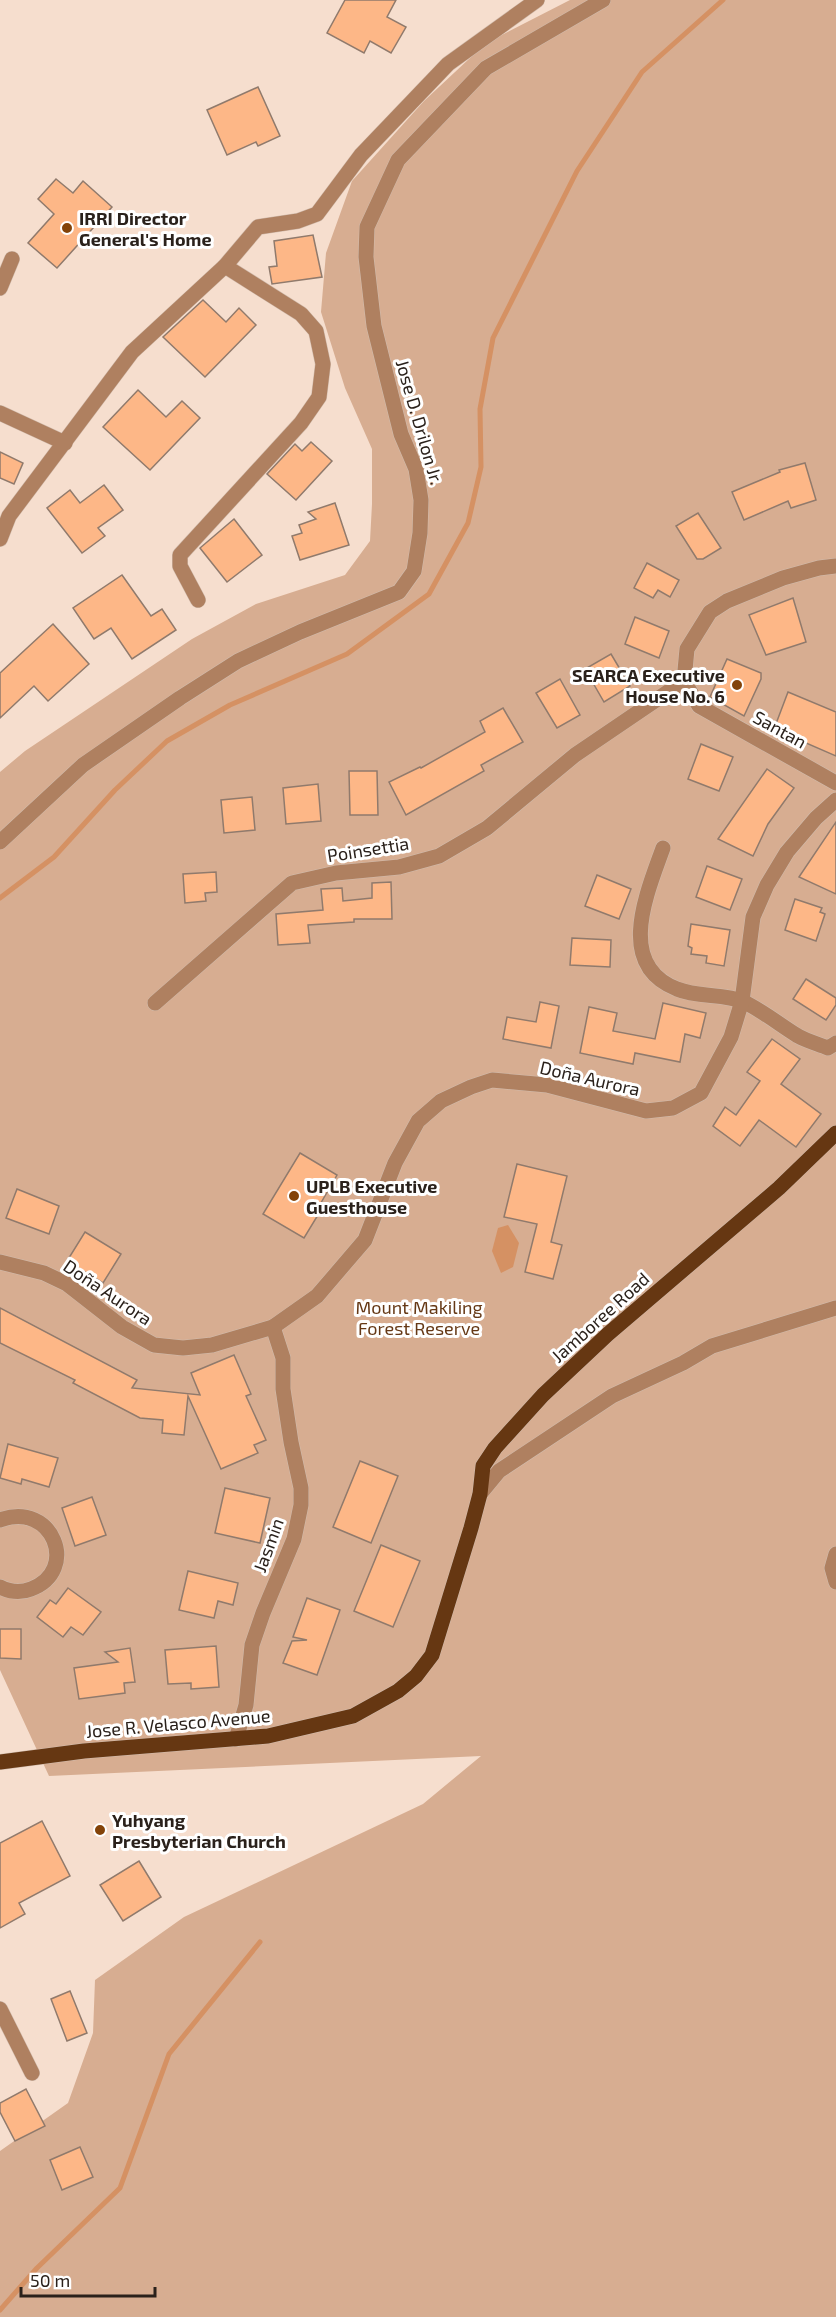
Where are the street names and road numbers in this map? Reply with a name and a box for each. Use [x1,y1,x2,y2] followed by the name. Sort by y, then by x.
[392,357,448,487] street label: Jose D. Drilon Jr.
[749,705,811,753] street label: Santan
[326,832,410,866] street label: Poinsettia
[538,1056,642,1100] street label: Doña Aurora
[60,1254,156,1330] street label: Doña Aurora
[547,1267,653,1367] street label: Jamboree Road
[248,1515,288,1575] street label: Jasmin
[85,1704,271,1742] street label: Jose R. Velasco Avenue

